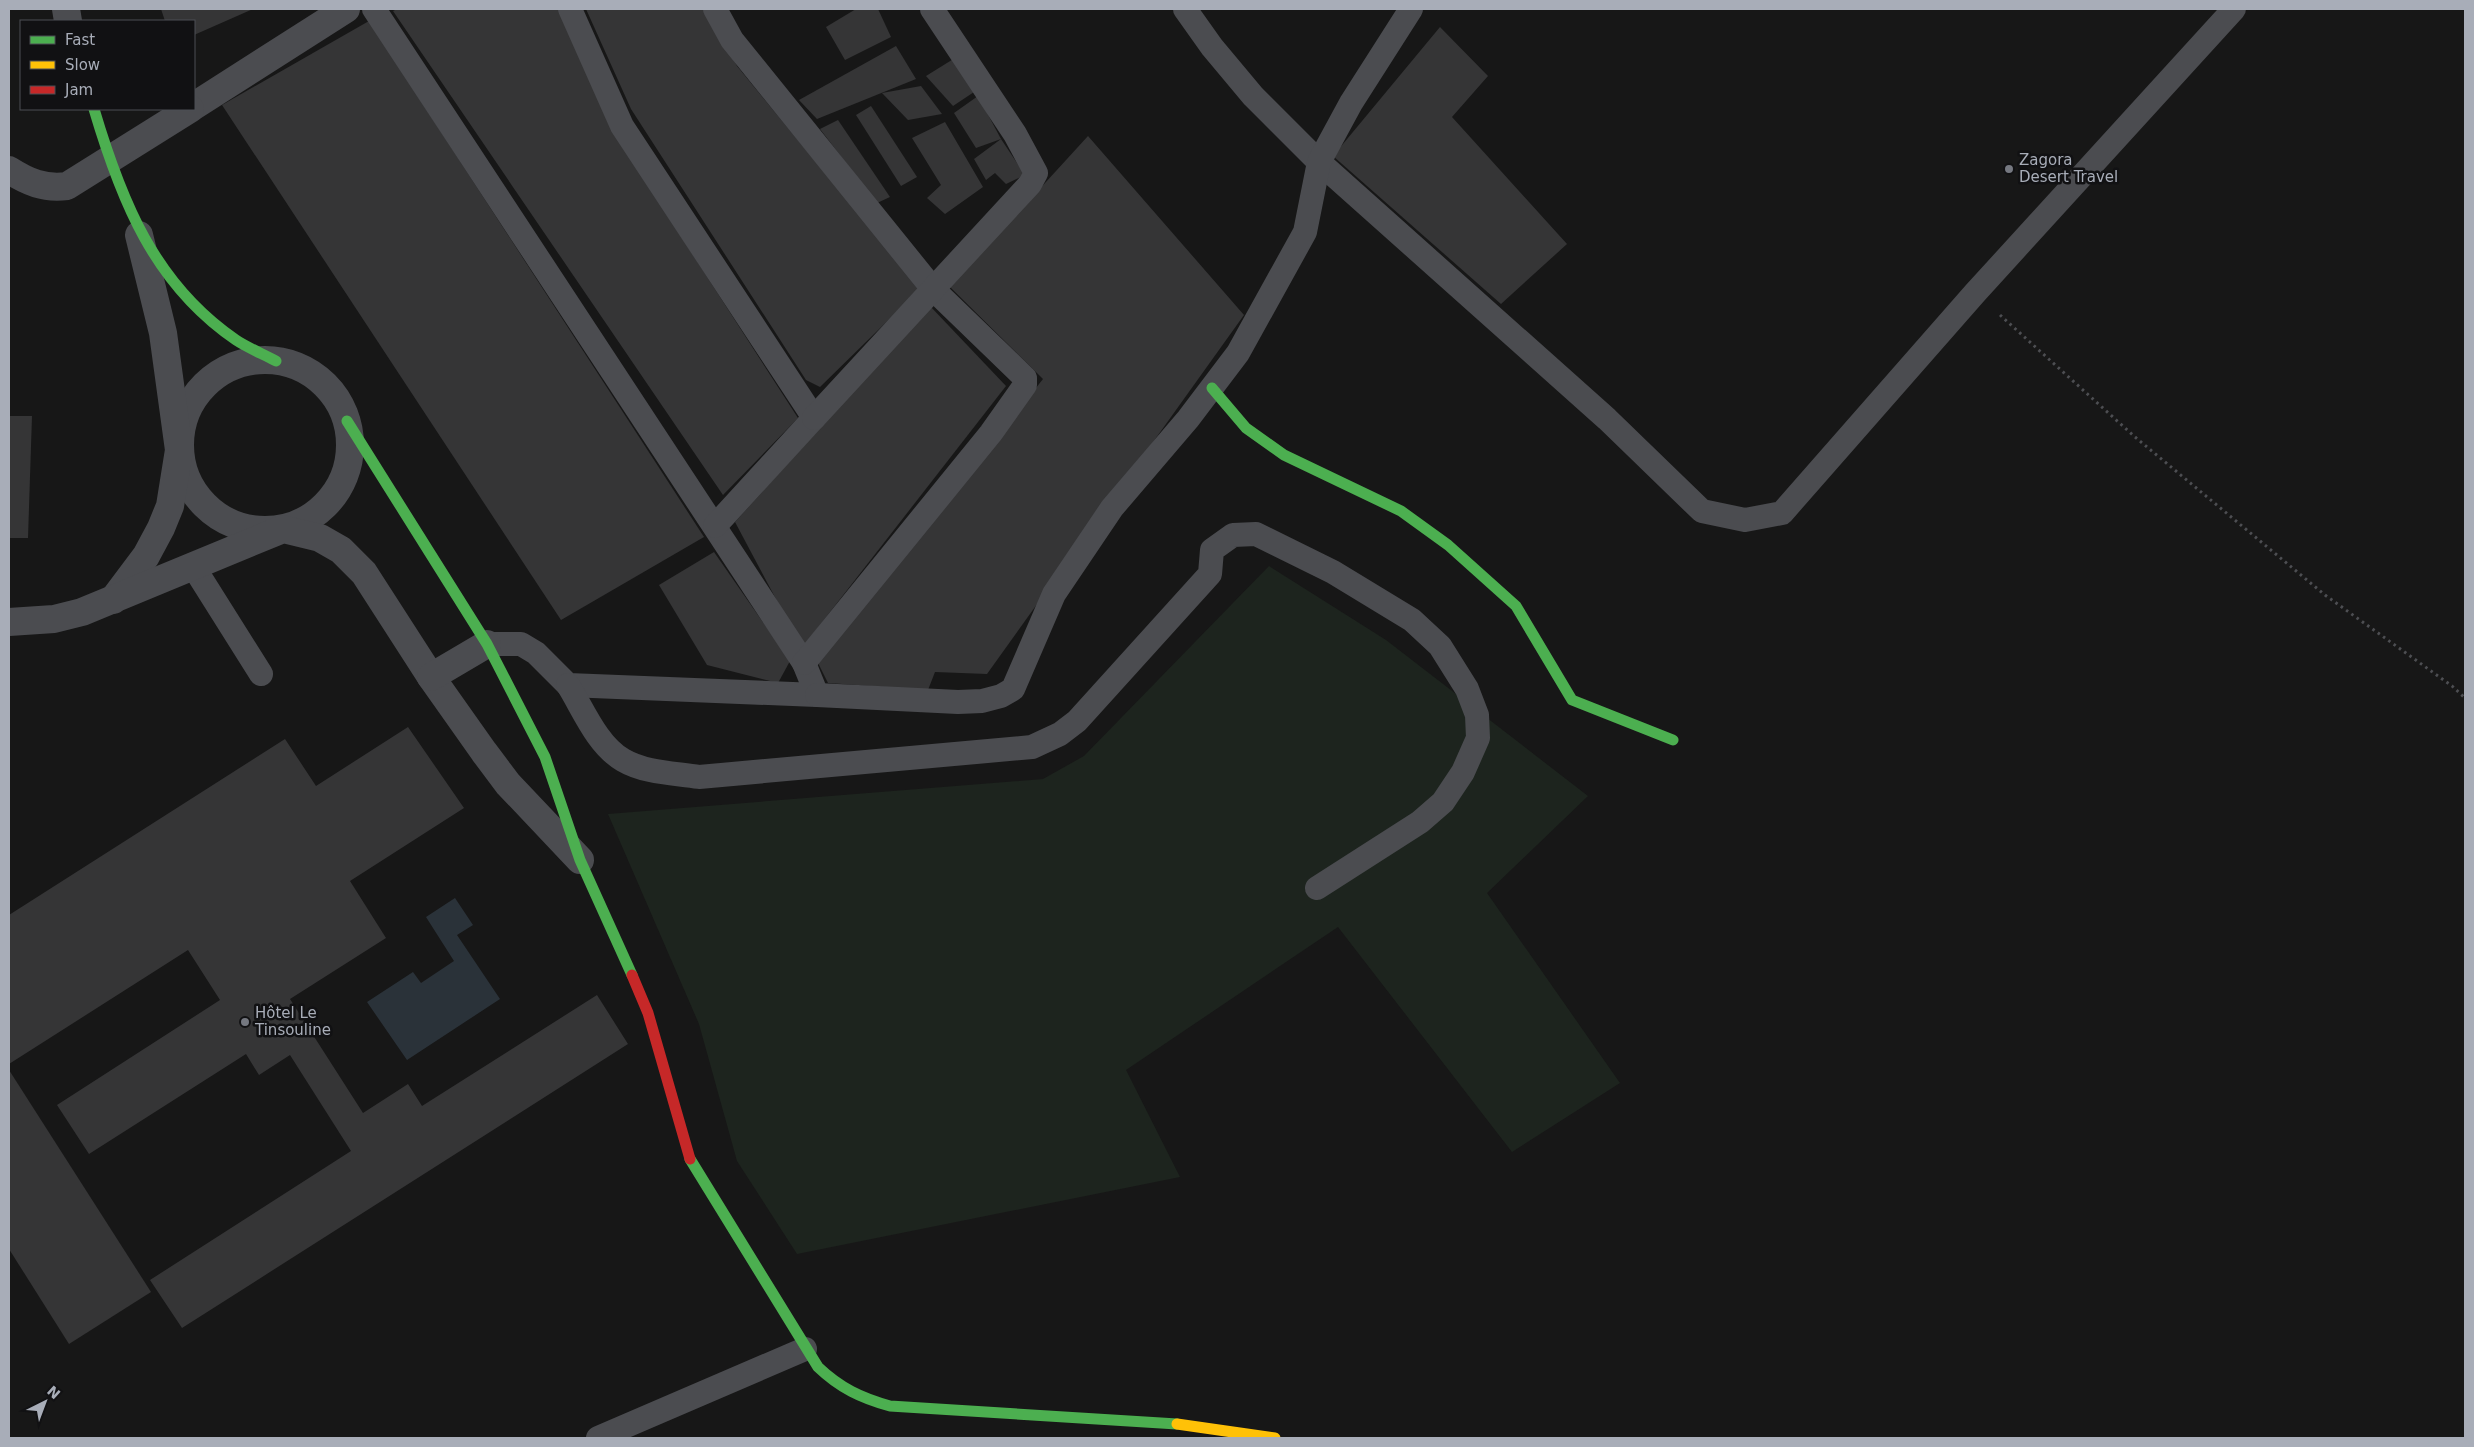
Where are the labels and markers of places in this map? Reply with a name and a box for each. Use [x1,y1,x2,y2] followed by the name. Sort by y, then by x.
[2019,151,2118,186] place label: Zagora Desert Travel
[2003,163,2015,175] marker: Zagora Desert Travel
[254,1004,331,1039] place label: Hôtel Le Tinsouline
[239,1016,251,1028] marker: Hôtel Le Tinsouline

